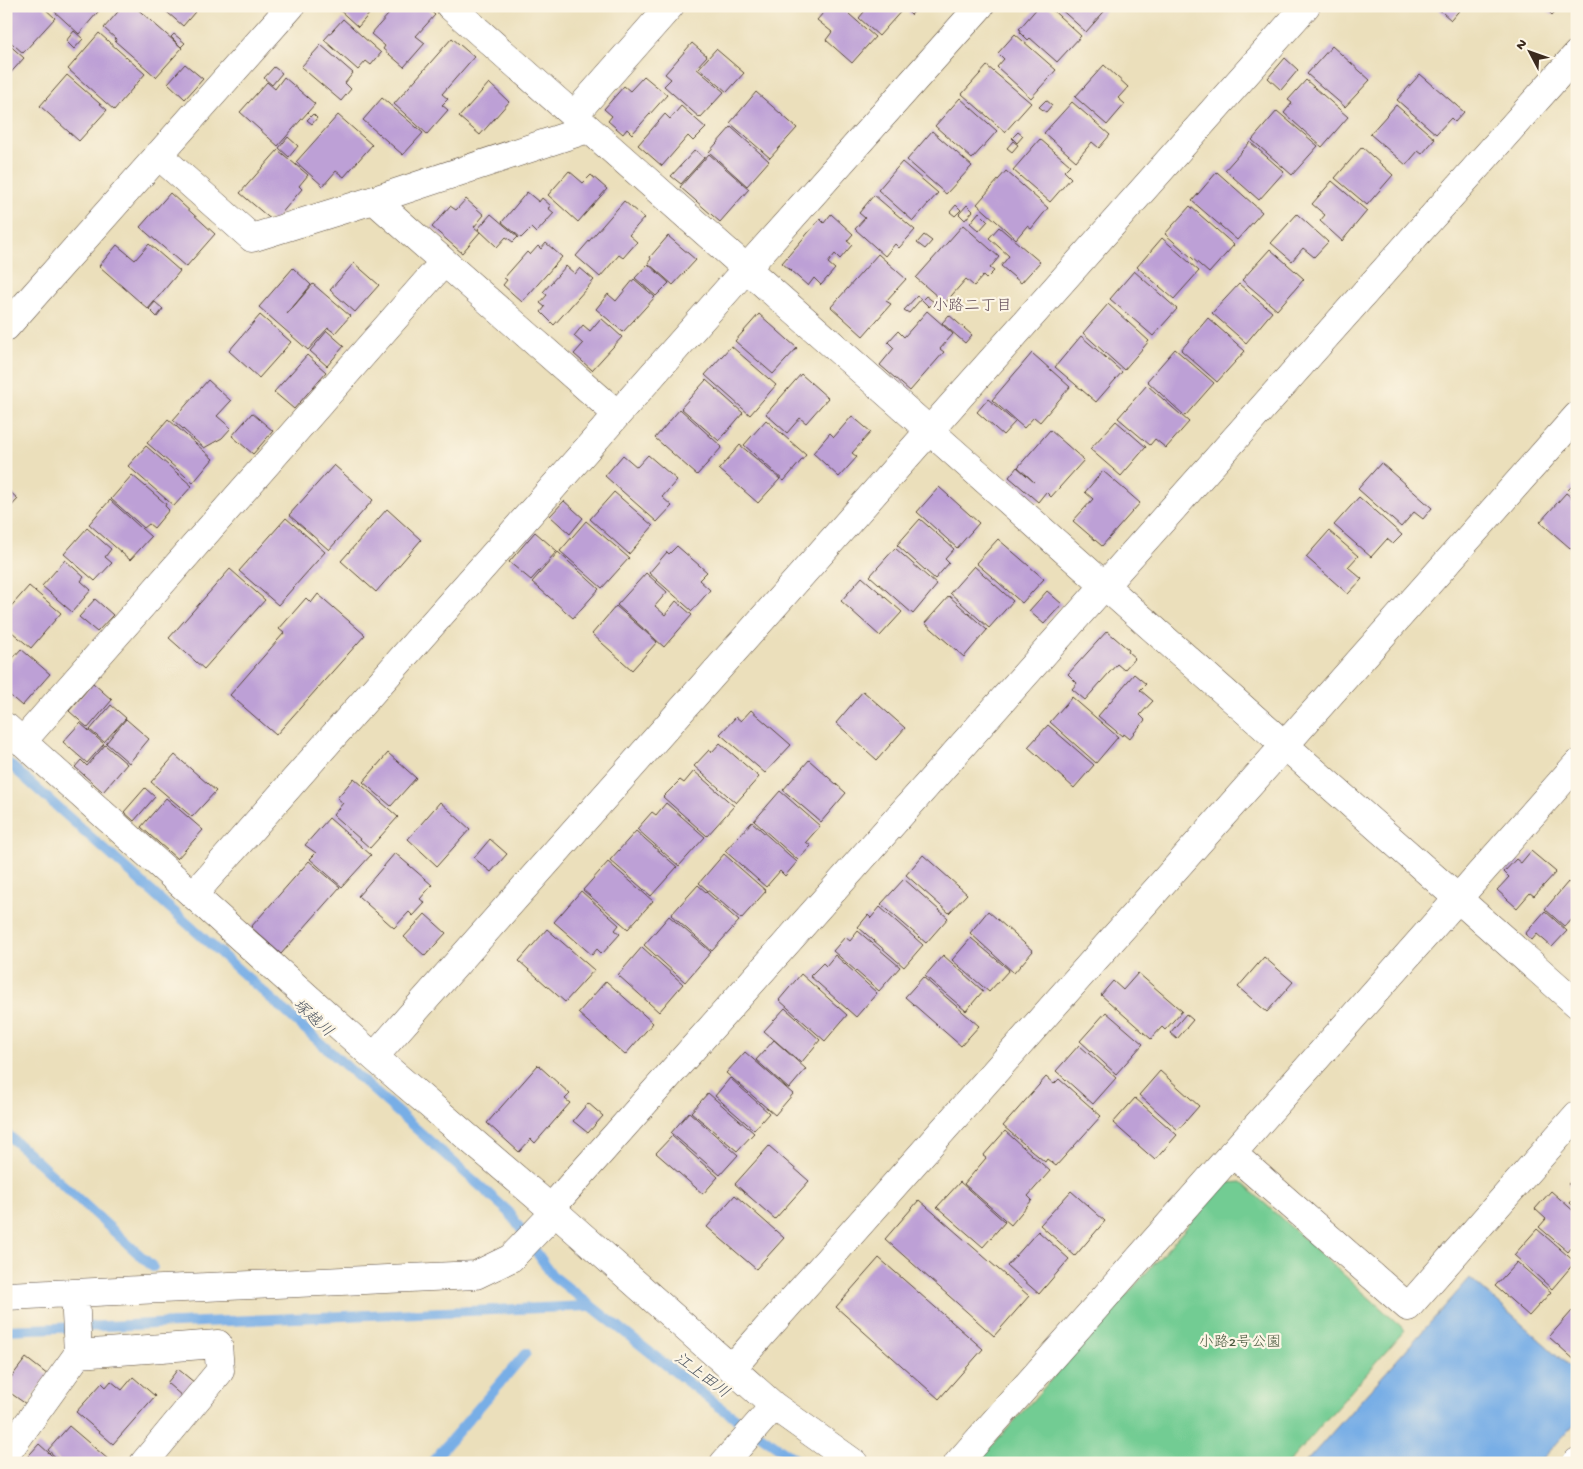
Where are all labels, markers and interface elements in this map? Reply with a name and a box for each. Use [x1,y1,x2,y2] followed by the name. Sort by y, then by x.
[1506,28,1556,78] north arrow
[1513,36,1531,54] text: N
[932,297,1012,317] district label: 小路二丁目
[287,996,337,1043] water label: 塚越川
[1199,1334,1281,1352] park label: 小路2号公園
[670,1349,733,1404] water label: 江上田川

